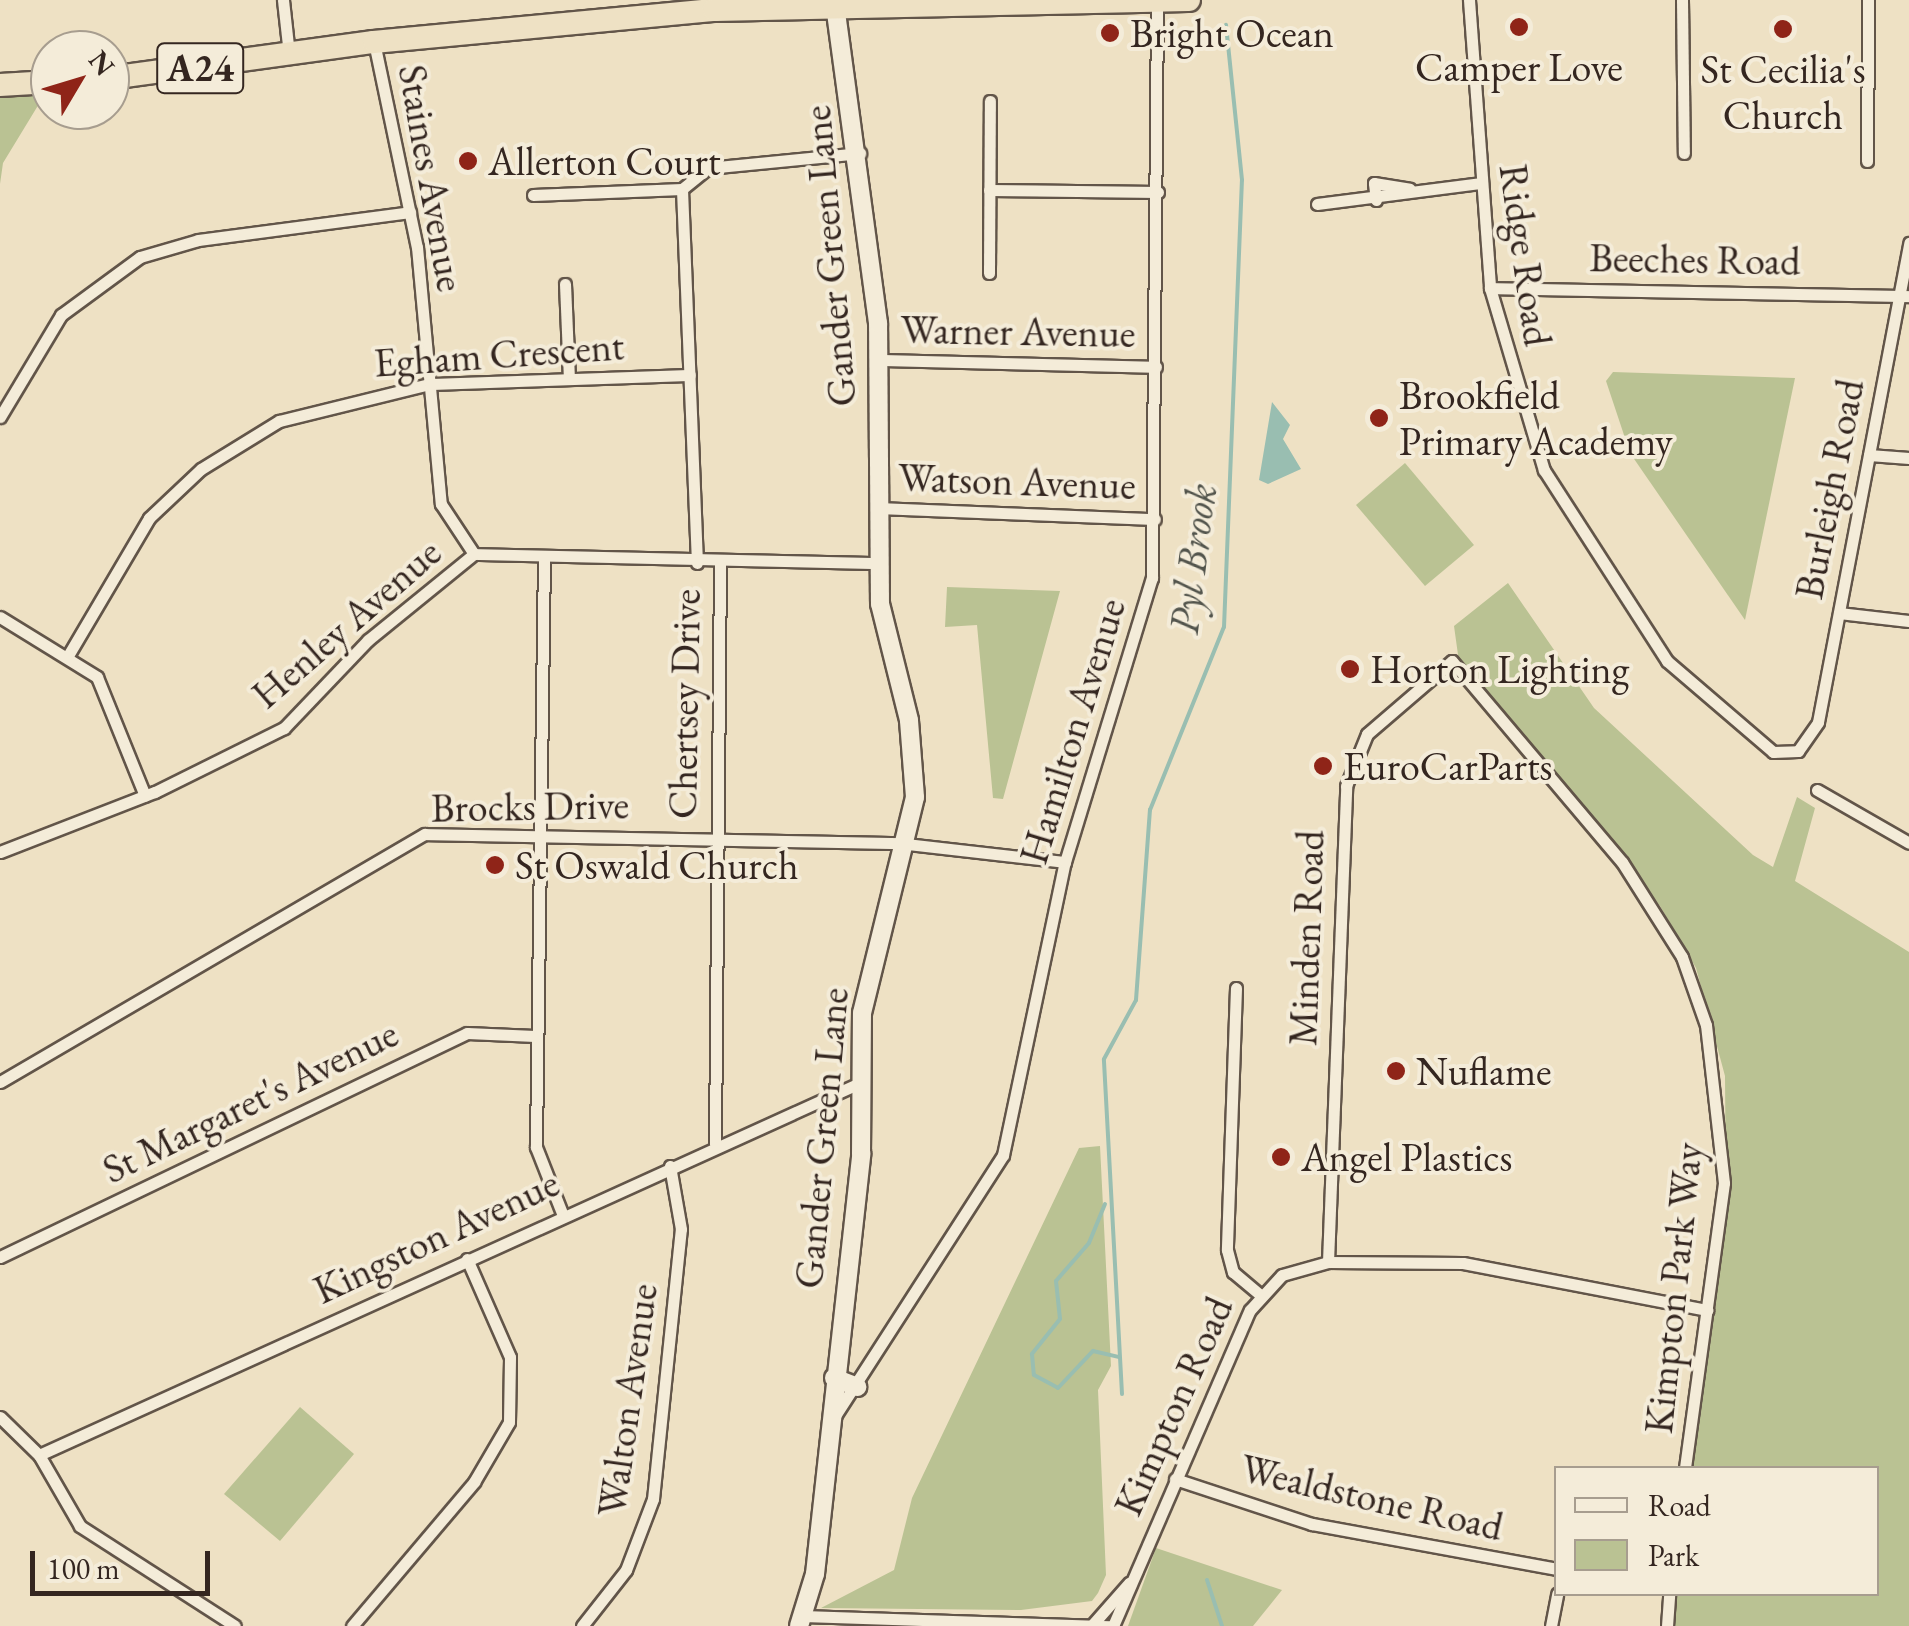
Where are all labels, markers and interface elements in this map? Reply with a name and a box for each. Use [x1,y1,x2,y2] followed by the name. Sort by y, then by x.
[1130,9,1334,57] place label: Bright Ocean
[1508,16,1530,38] marker: Camper Love
[1772,18,1794,40] marker: St Cecilia's Church
[1099,22,1121,44] marker: Bright Ocean
[30,30,130,130] north arrow
[155,35,245,101] road number: A24
[81,43,123,83] text: N
[1415,43,1623,91] place label: Camper Love
[1700,45,1866,139] place label: St Cecilia's Church
[388,61,476,295] street label: Staines Avenue
[792,104,866,408] street label: Gander Green Lane
[488,137,721,185] place label: Allerton Court
[457,150,479,172] marker: Allerton Court
[1489,161,1563,349] street label: Ridge Road
[1589,233,1801,285] street label: Beeches Road
[900,305,1136,357] street label: Warner Avenue
[372,321,626,387] street label: Egham Crescent
[1399,371,1672,465] place label: Brookfield Primary Academy
[1784,375,1874,603] street label: Burleigh Road
[1368,407,1390,429] marker: Brookfield Primary Academy
[897,453,1137,509] street label: Watson Avenue
[1159,481,1227,637] water label: Pyl Brook
[242,528,450,718] street label: Henley Avenue
[658,589,710,819] street label: Chertsey Drive
[1009,592,1135,870] street label: Hamilton Avenue
[1370,645,1629,693] place label: Horton Lighting
[1339,658,1361,680] marker: Horton Lighting
[1343,742,1552,790] place label: EuroCarParts
[1312,755,1334,777] marker: EuroCarParts
[431,780,629,832] street label: Brocks Drive
[1278,829,1334,1047] street label: Minden Road
[515,841,799,889] place label: St Oswald Church
[484,854,506,876] marker: St Oswald Church
[784,986,858,1290] street label: Gander Green Lane
[95,1009,405,1193] street label: St Margaret's Avenue
[1416,1047,1552,1095] place label: Nuflame
[1385,1060,1407,1082] marker: Nuflame
[1301,1133,1513,1181] place label: Angel Plastics
[1634,1140,1712,1436] street label: Kimpton Park Way
[1270,1146,1292,1168] marker: Angel Plastics
[306,1158,566,1314] street label: Kingston Avenue
[587,1281,667,1519] street label: Walton Avenue
[1103,1289,1243,1523] street label: Kimpton Road
[1236,1443,1508,1551] street label: Wealdstone Road
[1554,1466,1879,1596] legend
[1648,1486,1711,1525] text: Road
[35,1531,215,1593] scale bar
[1648,1536,1699,1575] text: Park
[47,1549,120,1588] text: 100 m

